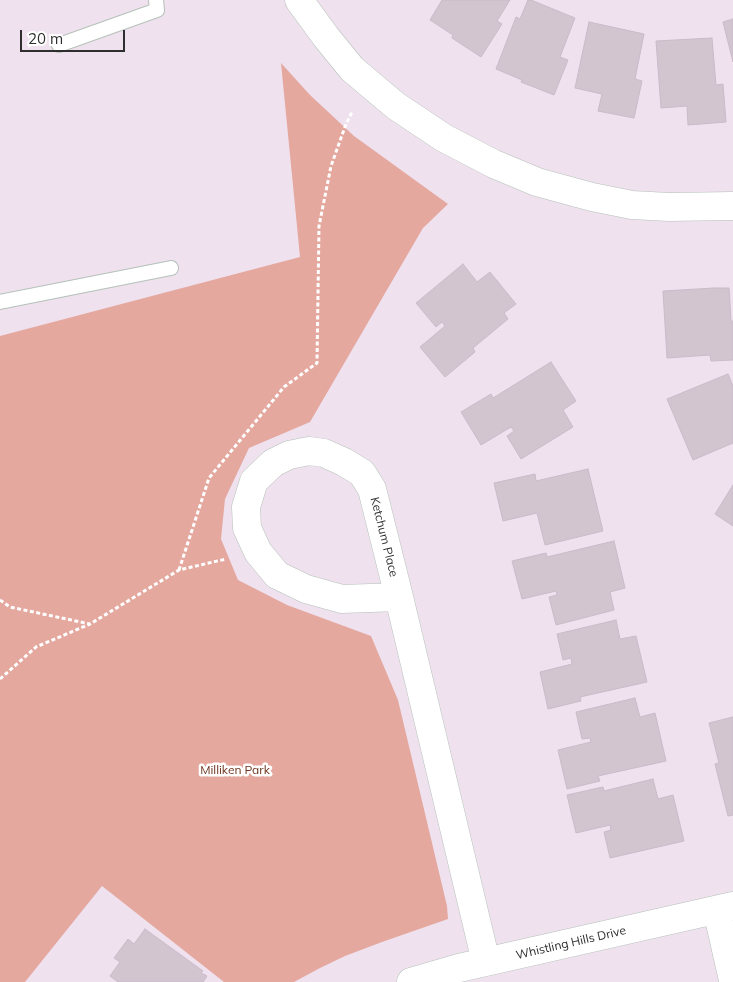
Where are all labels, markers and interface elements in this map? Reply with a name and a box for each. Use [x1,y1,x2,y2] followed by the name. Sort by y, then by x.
[22,20,128,52] scale bar
[28,29,63,48] text: 20 m
[367,496,401,578] street label: Ketchum Place
[200,763,270,777] park label: Milliken Park
[515,923,627,963] street label: Whistling Hills Drive

